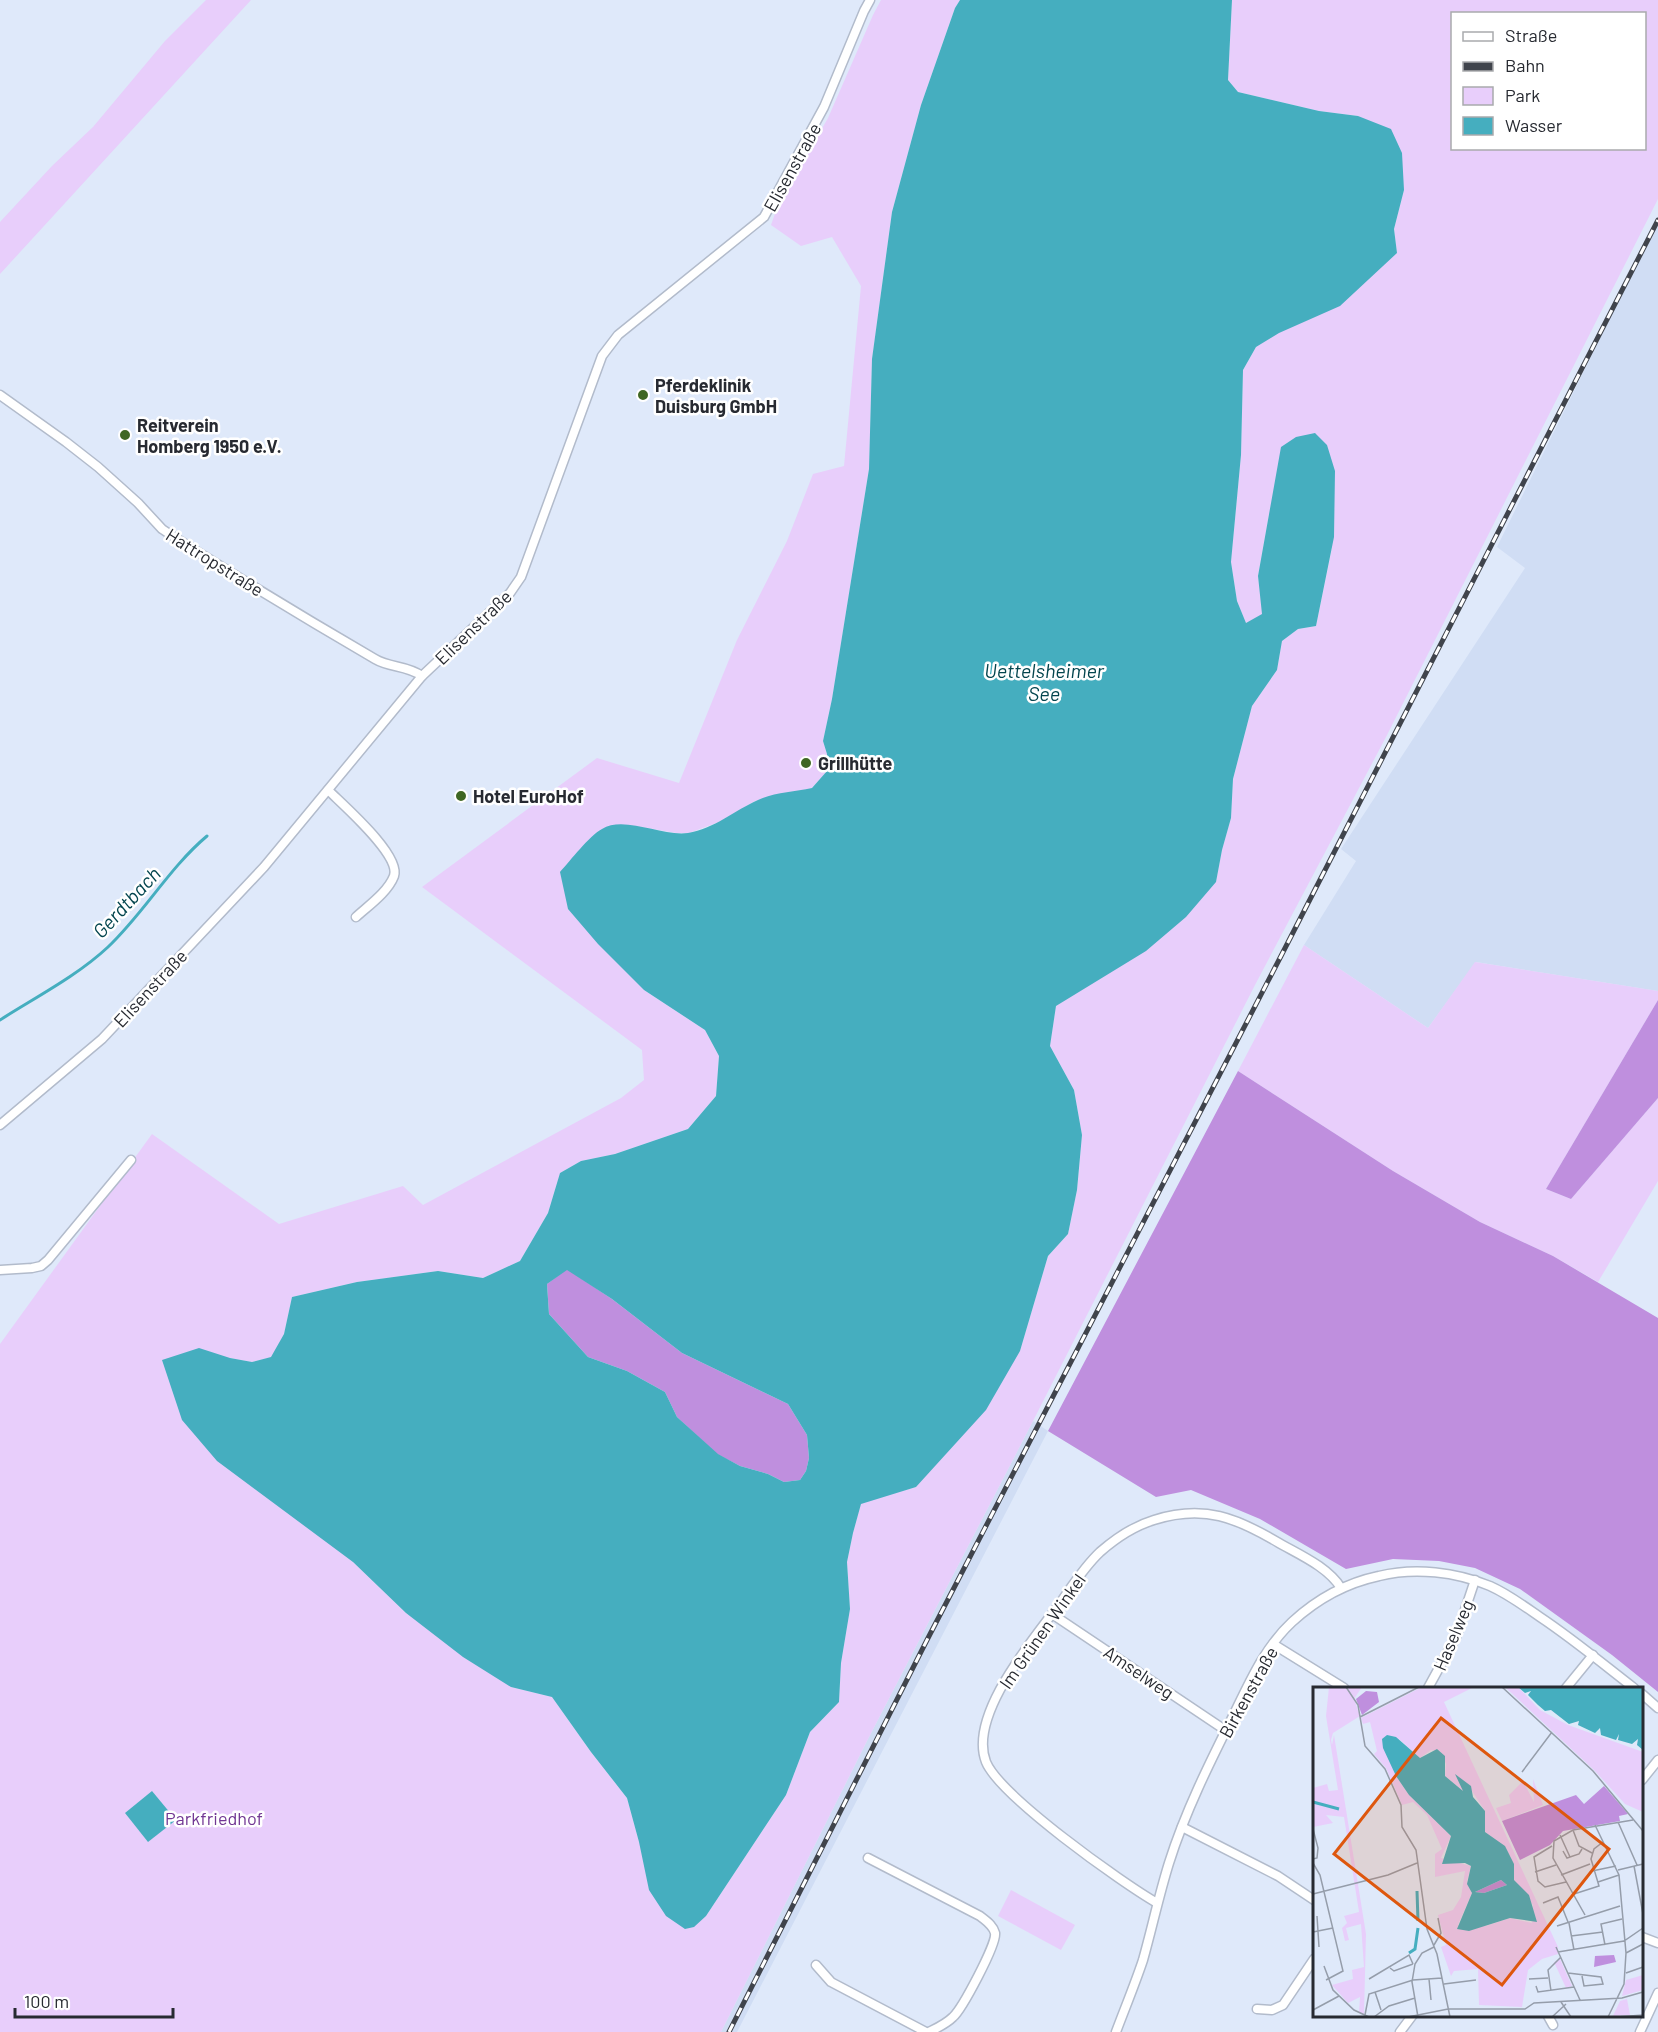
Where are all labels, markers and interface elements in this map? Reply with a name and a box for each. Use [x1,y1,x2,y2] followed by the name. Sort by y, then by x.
[1451,12,1646,150] legend
[1505,24,1557,46] text: Straße
[1505,54,1545,76] text: Bahn
[1505,84,1540,106] text: Park
[1505,114,1563,136] text: Wasser
[759,119,825,215] street label: Elisenstraße
[655,374,777,417] place label: Pferdeklinik Duisburg GmbH
[636,388,650,402] marker: Pferdeklinik Duisburg GmbH
[137,414,282,457] place label: Reitverein Homberg 1950 e.V.
[118,428,132,442] marker: Reitverein Homberg 1950 e.V.
[162,523,268,601] street label: Hattropstraße
[430,585,516,669] street label: Elisenstraße
[984,658,1105,705] water label: Uettelsheimer See
[818,752,893,774] place label: Grillhütte
[799,756,813,770] marker: Grillhütte
[473,785,584,807] place label: Hotel EuroHof
[454,789,468,803] marker: Hotel EuroHof
[87,861,165,943] water label: Gerdtbach
[108,945,192,1031] street label: Elisenstraße
[994,1569,1090,1693] street label: Im Grünen Winkel
[1428,1596,1478,1674] street label: Haselweg
[1100,1640,1178,1704] street label: Amselweg
[1214,1643,1282,1741] street label: Birkenstraße
[1313,1687,1643,2017] inset map
[165,1807,263,1829] park label: Parkfriedhof
[15,1981,172,2019] scale bar
[24,1990,69,2012] text: 100 m

